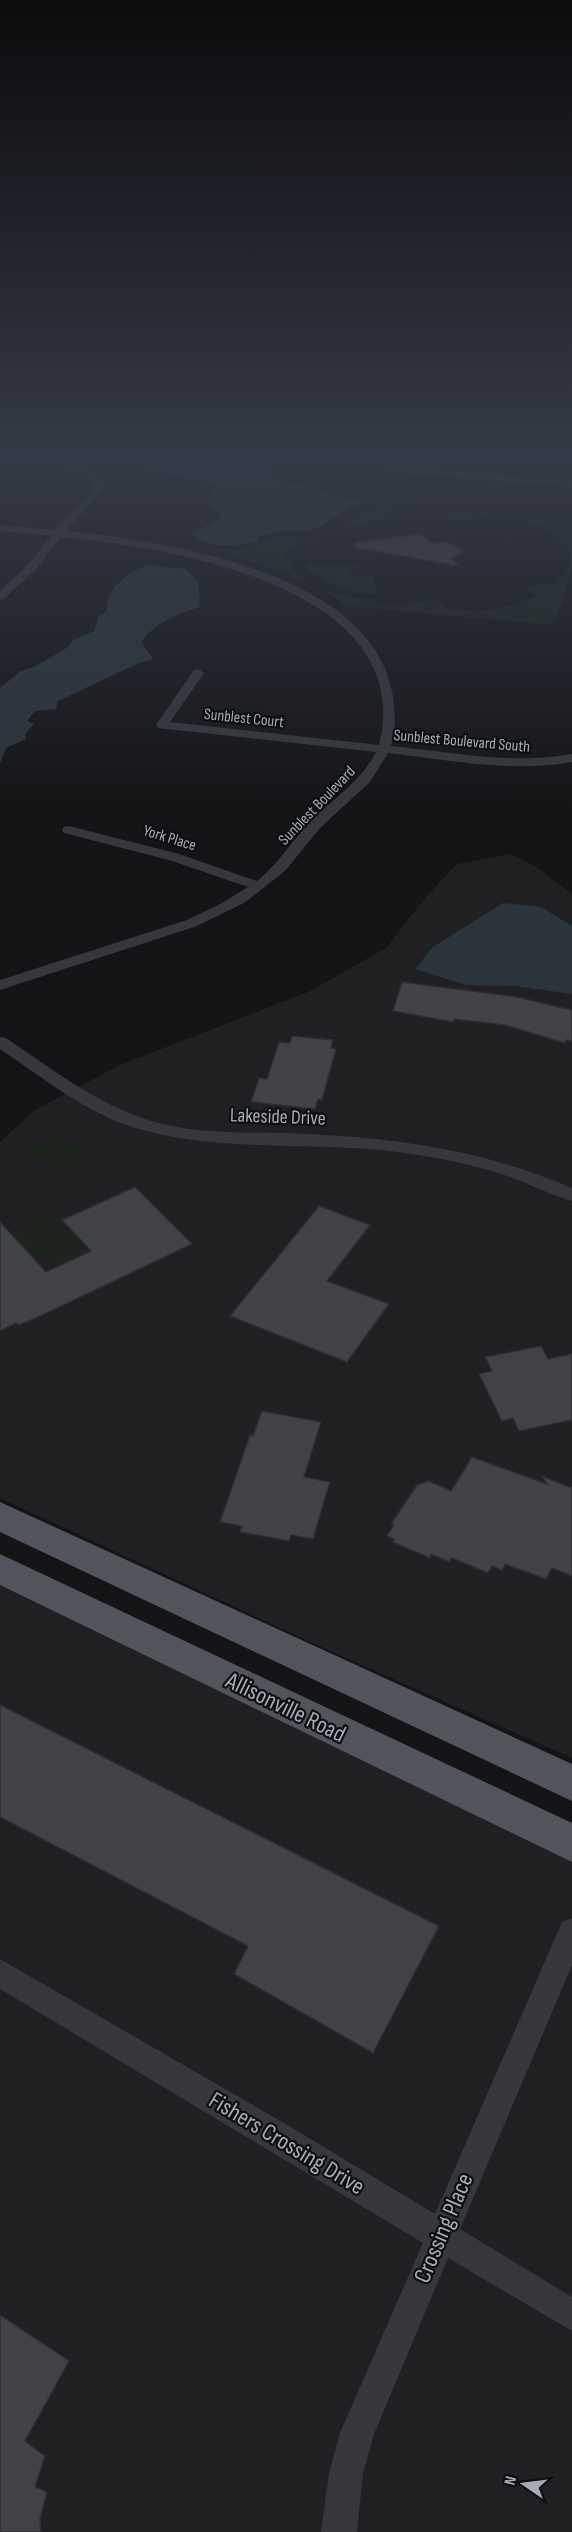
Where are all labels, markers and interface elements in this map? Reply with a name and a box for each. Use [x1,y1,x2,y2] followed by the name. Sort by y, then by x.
[203,705,285,732] street label: Sunblest Court
[393,726,531,757] street label: Sunblest Boulevard South
[275,763,360,849] street label: Sunblest Boulevard
[141,821,198,855] street label: York Place
[230,1103,326,1131] street label: Lakeside Drive
[220,1666,350,1749] street label: Allisonville Road
[204,2086,370,2201] street label: Fishers Crossing Drive
[407,2169,479,2287] street label: Crossing Place
[494,2454,554,2514] north arrow
[501,2474,521,2487] text: N

